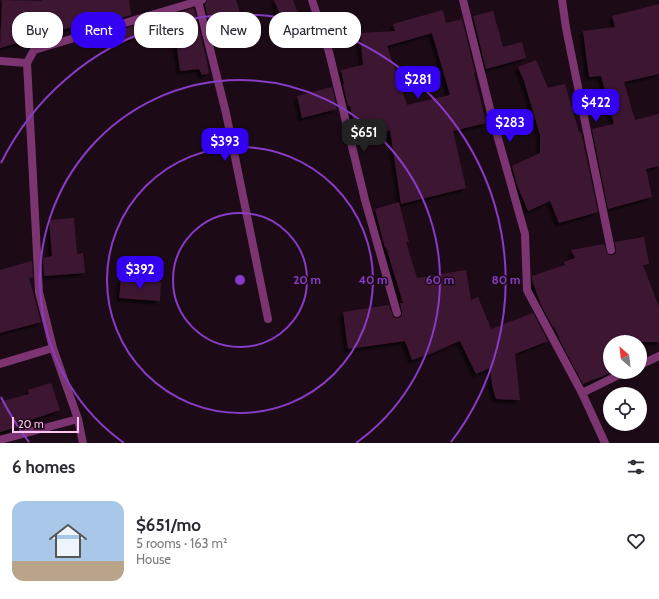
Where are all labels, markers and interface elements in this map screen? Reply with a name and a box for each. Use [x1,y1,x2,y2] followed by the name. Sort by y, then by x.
[12,12,63,48] chip: Buy
[71,12,126,48] chip: Rent
[134,12,198,48] chip: Filters
[206,12,261,48] chip: New
[269,12,361,48] chip: Apartment
[394,66,442,100] pin: $281
[404,71,432,87] text: $281
[572,89,620,123] pin: $422
[581,94,611,110] text: $422
[486,109,534,143] pin: $283
[495,114,525,130] text: $283
[340,119,388,153] pin: $651
[351,124,377,140] text: $651
[201,128,249,162] pin: $393
[211,133,239,149] text: $393
[116,256,164,290] pin: $392
[126,261,154,277] text: $392
[293,272,321,287] text: 20 m
[358,272,388,287] text: 40 m
[426,272,454,287] text: 60 m
[492,272,520,287] text: 80 m
[233,273,247,287] centre of rings
[603,335,647,379] north arrow
[603,335,647,431] map controls
[603,387,647,431] button: locate
[12,415,79,434] scale bar
[18,417,44,431] text: 20 m
[625,456,647,478] icon: filters
[12,457,75,477] text: 6 homes
[136,515,201,535] text: $651/mo
[44,517,92,565] icon: home
[625,530,647,552] icon: heart
[136,535,227,551] text: 5 rooms · 163 m²
[136,551,171,567] text: House

